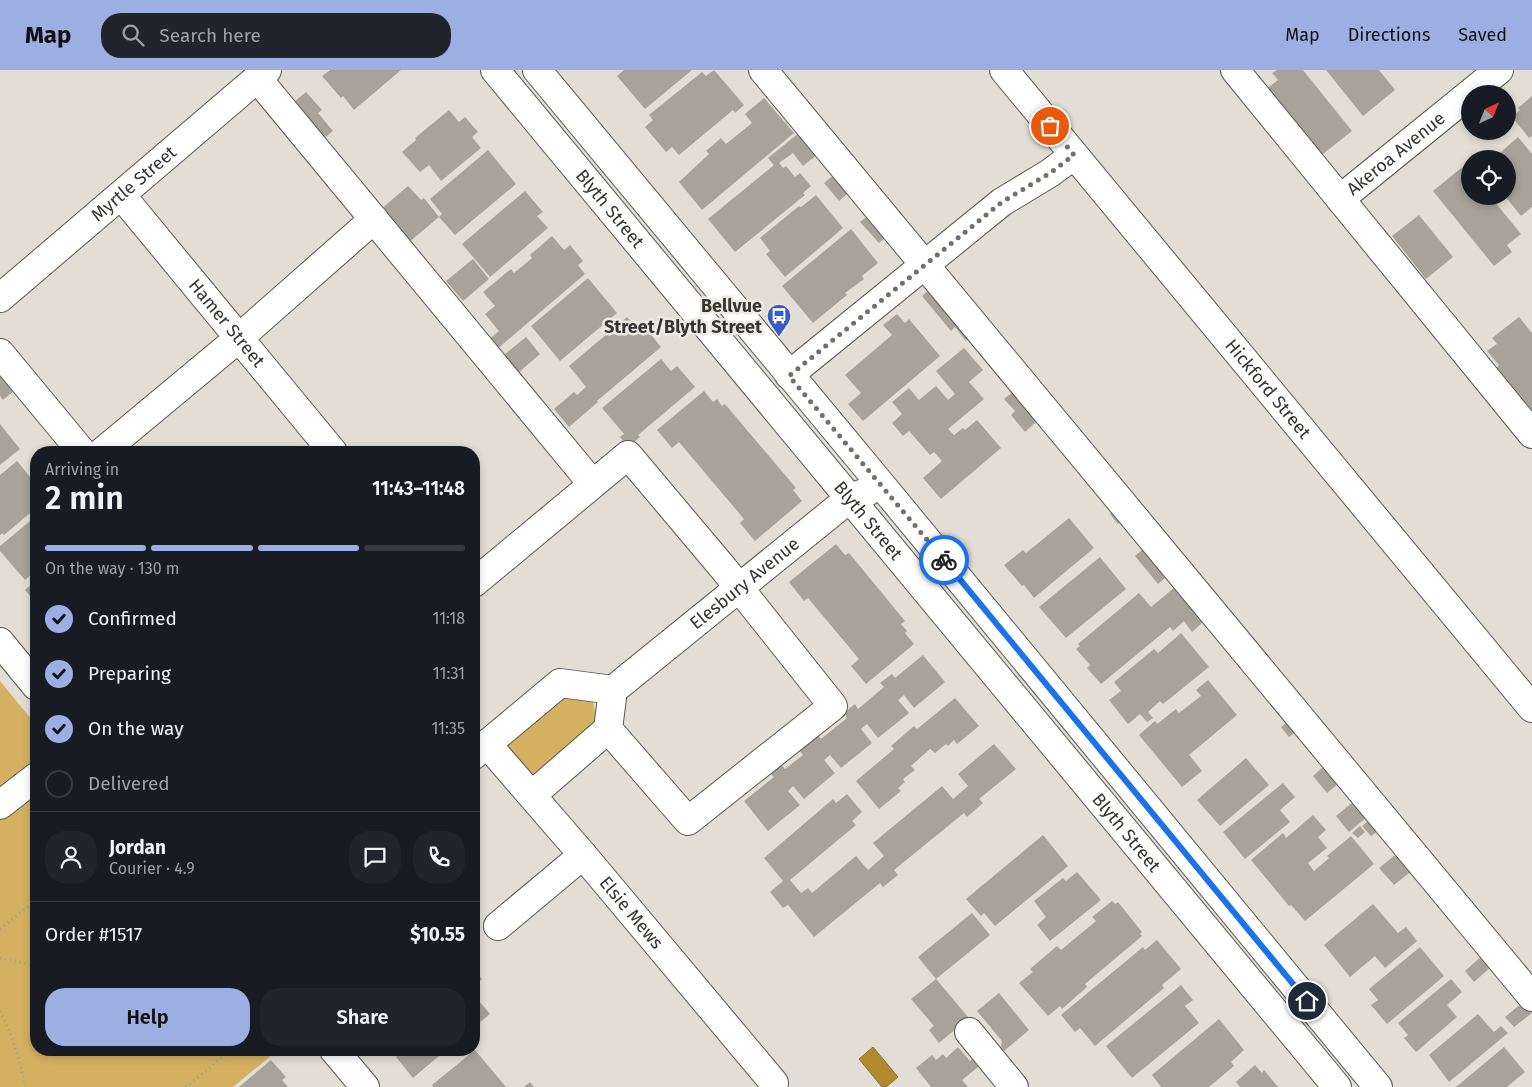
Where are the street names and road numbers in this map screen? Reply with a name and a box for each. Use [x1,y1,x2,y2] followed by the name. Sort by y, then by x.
[1342,107,1450,200] street label: Akeroa Avenue
[87,141,181,226] street label: Myrtle Street
[571,165,649,253] street label: Blyth Street
[184,274,270,372] street label: Hamer Street
[1220,335,1316,443] street label: Hickford Street
[829,477,907,565] street label: Blyth Street
[685,532,804,634] street label: Elesbury Avenue
[1087,789,1166,877] street label: Blyth Street
[595,872,668,953] street label: Elsie Mews

